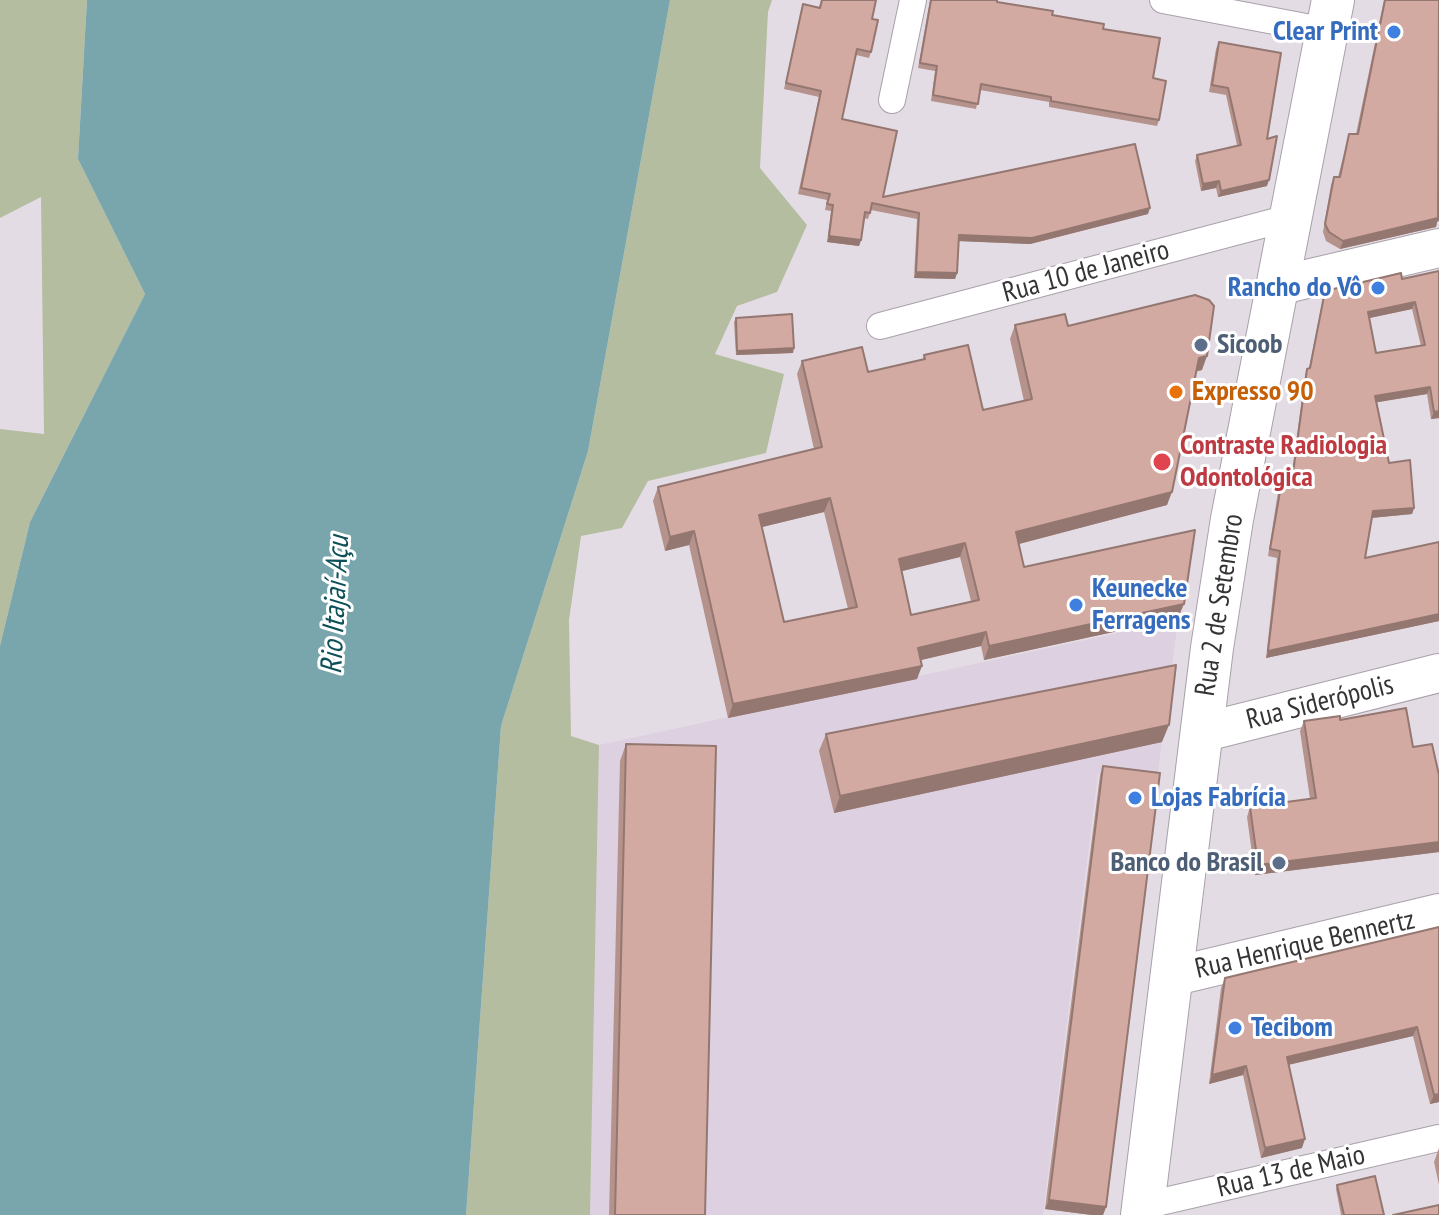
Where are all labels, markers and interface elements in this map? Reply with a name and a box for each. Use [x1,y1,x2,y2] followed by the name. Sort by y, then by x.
[1273,15,1378,49] place label: Clear Print
[1385,23,1403,41] marker: Clear Print
[999,234,1173,310] street label: Rua 10 de Janeiro
[1228,271,1362,305] place label: Rancho do Vô
[1369,279,1387,297] marker: Rancho do Vô
[1217,328,1282,362] place label: Sicoob
[1192,336,1210,354] marker: Sicoob
[1192,375,1314,409] place label: Expresso 90
[1167,383,1185,401] marker: Expresso 90
[1180,429,1387,495] place label: Contraste Radiologia Odontológica
[1151,451,1173,473] marker: Contraste Radiologia Odontológica
[1189,512,1251,698] street label: Rua 2 de Setembro
[314,535,358,675] water label: Rio Itajaí-Açu
[1092,572,1190,638] place label: Keunecke Ferragens
[1067,596,1085,614] marker: Keunecke Ferragens
[1243,668,1397,738] street label: Rua Siderópolis
[1151,781,1286,815] place label: Lojas Fabrícia
[1126,789,1144,807] marker: Lojas Fabrícia
[1110,846,1263,880] place label: Banco do Brasil
[1270,854,1288,872] marker: Banco do Brasil
[1192,903,1418,987] street label: Rua Henrique Bennertz
[1251,1011,1333,1045] place label: Tecibom
[1226,1019,1244,1037] marker: Tecibom
[1214,1139,1368,1205] street label: Rua 13 de Maio

